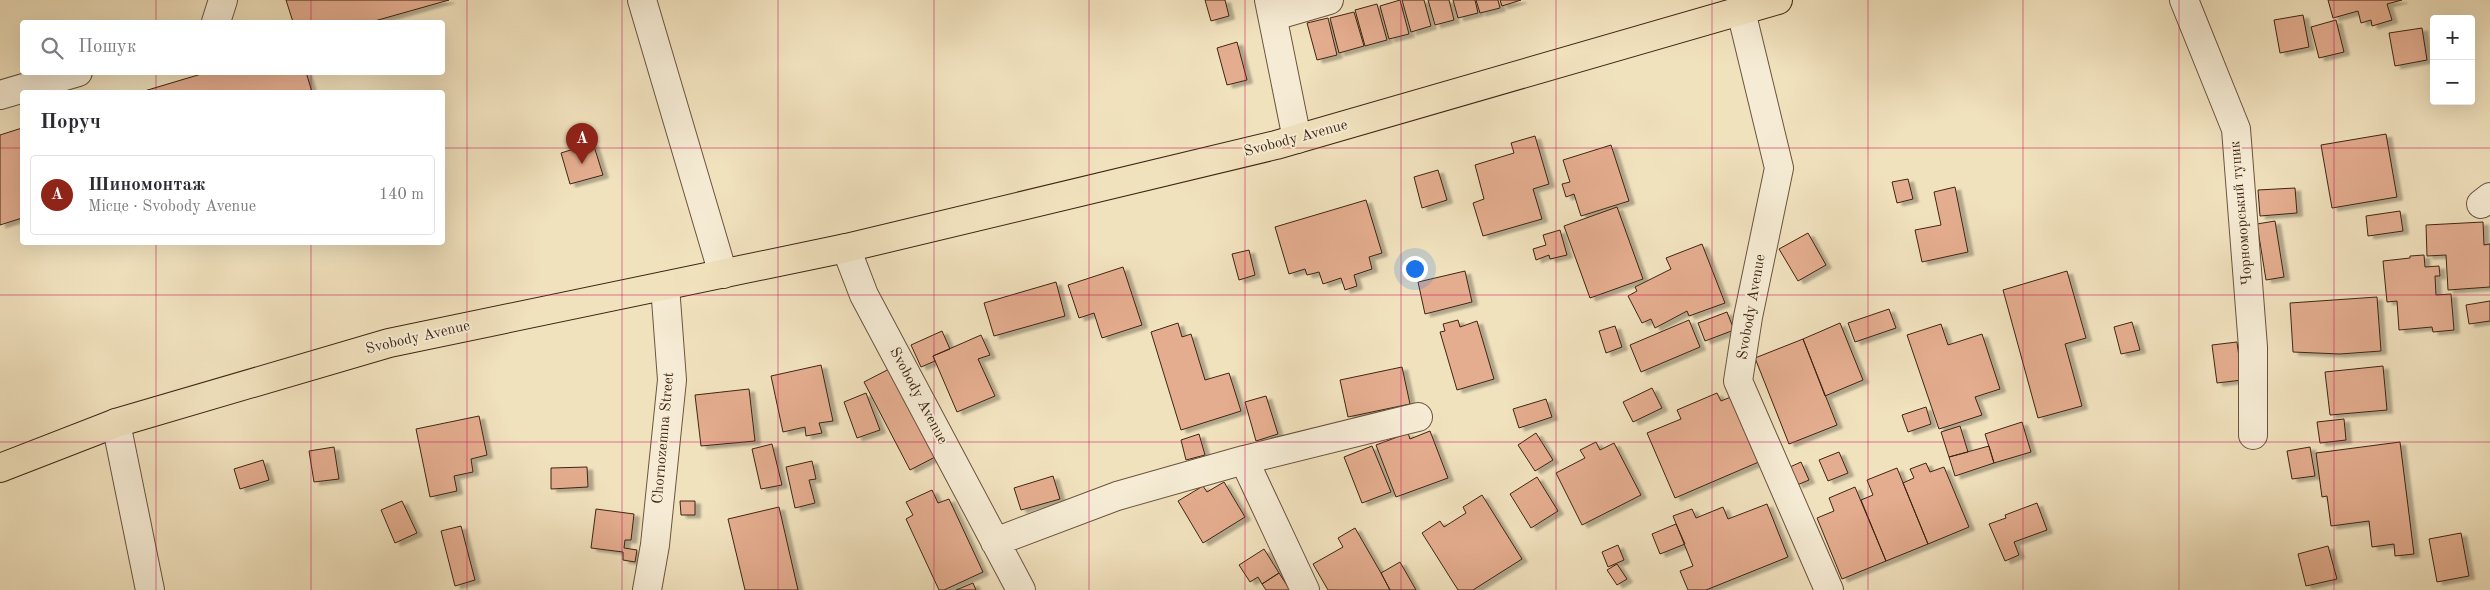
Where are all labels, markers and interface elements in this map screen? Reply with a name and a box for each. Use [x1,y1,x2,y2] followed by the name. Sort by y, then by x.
[2430,15,2475,105] map controls
[2430,15,2475,60] button: +
[20,20,445,75] search box
[38,34,66,62] icon: search
[78,38,136,57] text: Пошук
[2430,60,2475,105] button: −
[40,112,101,133] text: Поруч
[1243,118,1350,160] street label: Svobody Avenue
[566,123,598,164] pin: A
[2228,140,2256,286] street label: Чорноморський тупик
[88,176,206,195] text: Шиномонтаж
[51,187,63,203] text: A
[379,187,424,203] text: 140 m
[88,199,256,215] text: Місце · Svobody Avenue
[1735,253,1769,361] street label: Svobody Avenue
[1402,256,1428,282] your location
[364,319,472,357] street label: Svobody Avenue
[886,345,950,447] street label: Svobody Avenue
[651,371,677,505] street label: Chornozemna Street

